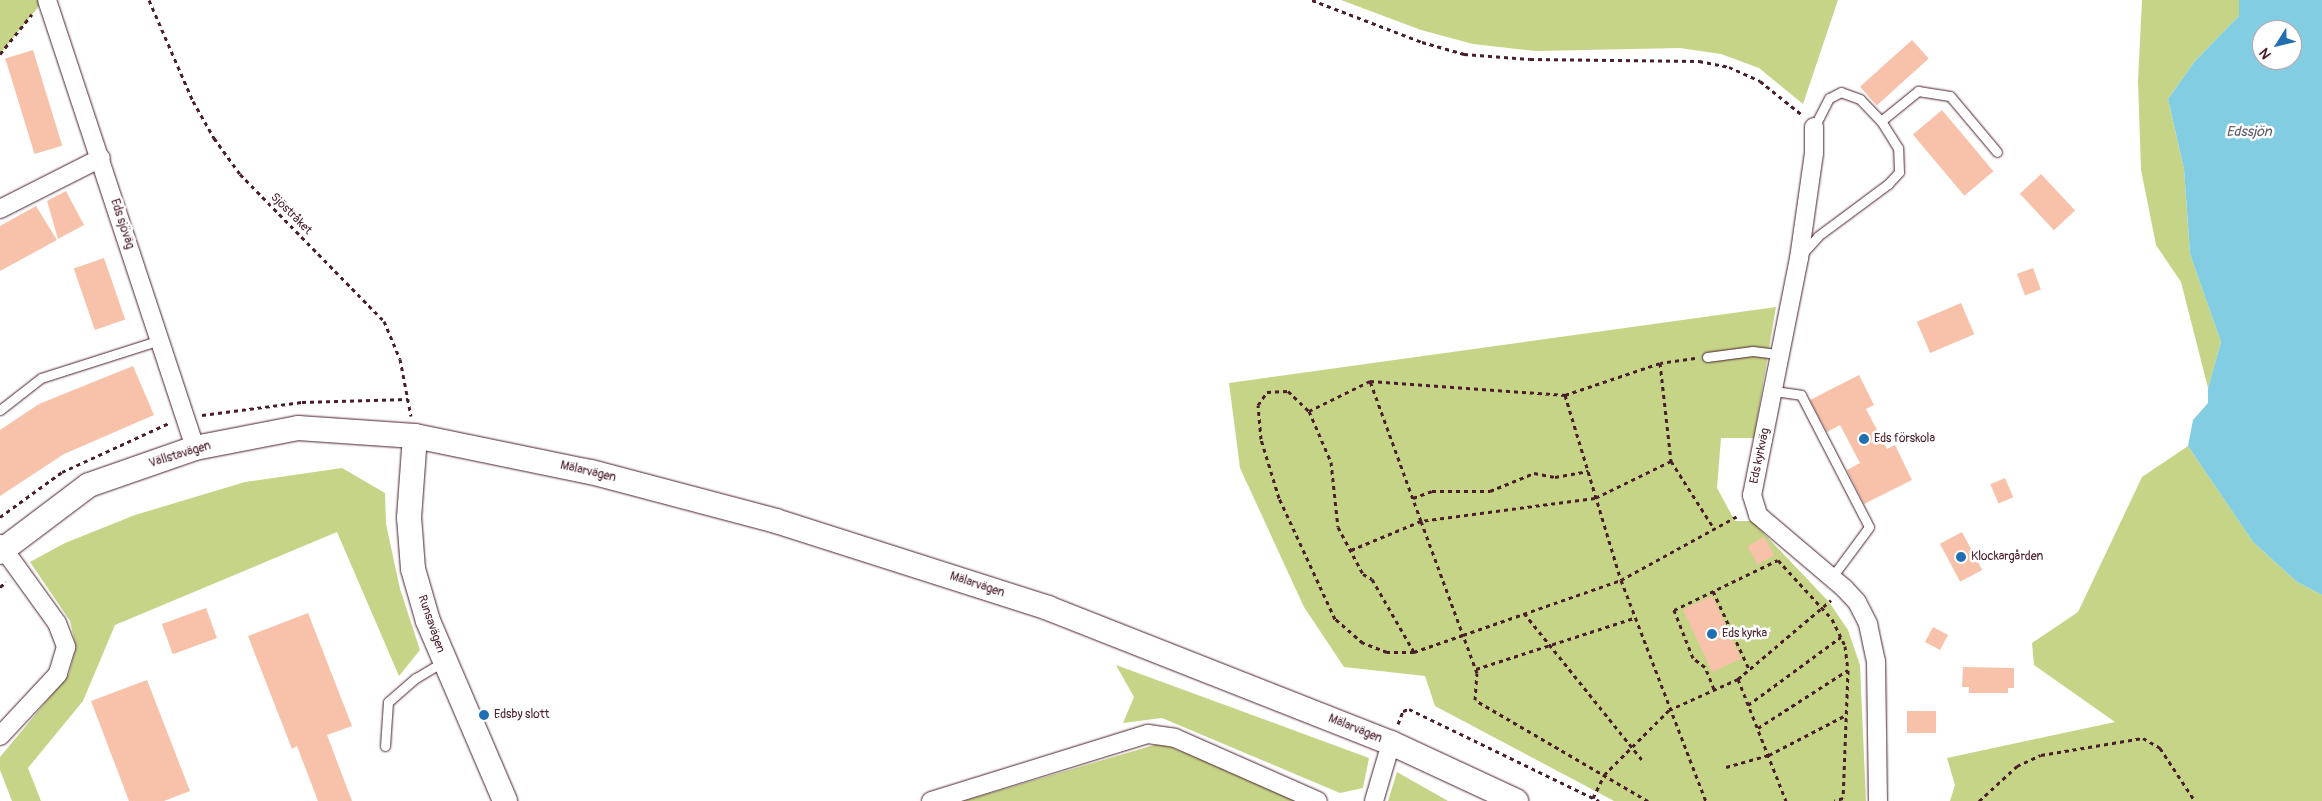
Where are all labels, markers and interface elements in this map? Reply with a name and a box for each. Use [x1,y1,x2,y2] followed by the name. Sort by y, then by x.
[2252,20,2302,70] north arrow
[2256,45,2275,62] text: N
[2226,124,2272,140] water label: Edssjön
[267,190,315,238] street label: Sjöstråket
[107,197,137,251] street label: Eds sjöväg
[1747,427,1773,485] street label: Eds kyrkväg
[1874,432,1935,446] place label: Eds förskola
[1858,433,1870,445] marker: Eds förskola
[147,439,213,471] street label: Vällstavägen
[559,459,617,485] street label: Mälarvägen
[1971,550,2043,564] place label: Klockargården
[1955,551,1967,563] marker: Klockargården
[948,569,1006,601] street label: Mälarvägen
[414,593,448,655] street label: Runsavägen
[1722,627,1767,641] place label: Eds kyrka
[1706,628,1718,640] marker: Eds kyrka
[494,708,549,722] place label: Edsby slott
[478,709,490,721] marker: Edsby slott
[1326,712,1384,746] street label: Mälarvägen

